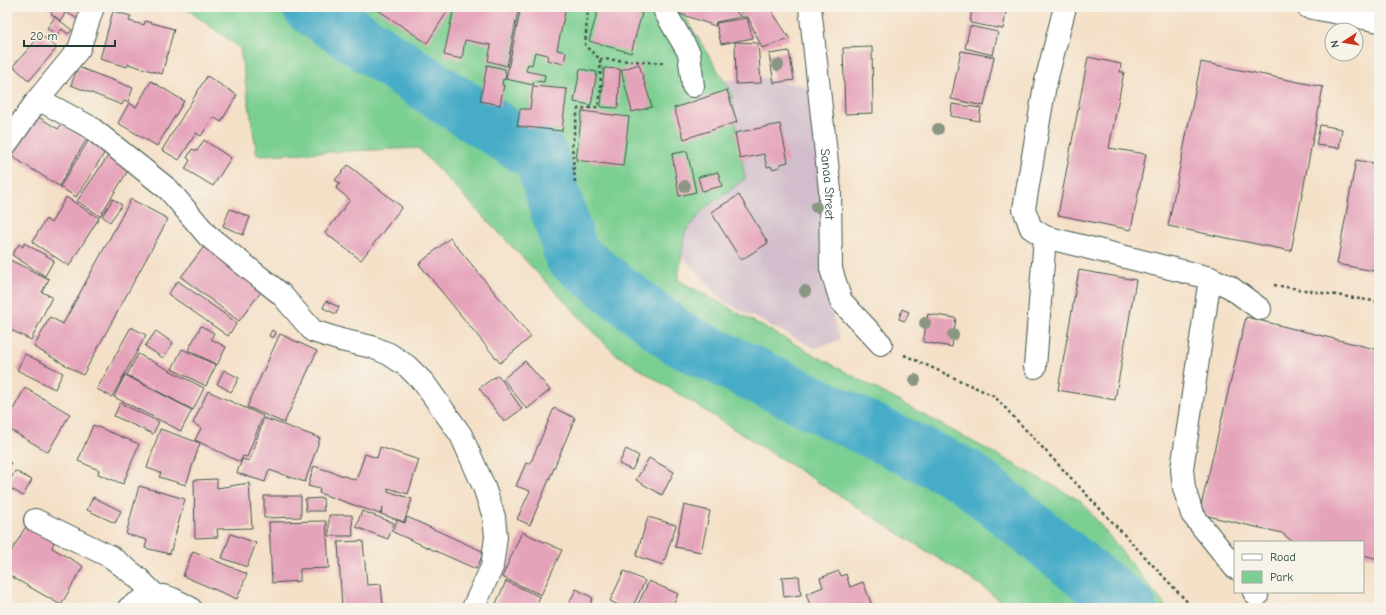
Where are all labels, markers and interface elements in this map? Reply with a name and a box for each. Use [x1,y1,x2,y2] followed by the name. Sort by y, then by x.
[24,22,115,48] scale bar
[1324,22,1364,62] north arrow
[30,29,58,43] text: 20 m
[1328,39,1342,49] text: N
[818,148,837,221] street label: Sanaa Street
[1234,541,1364,593] legend
[1270,550,1296,564] text: Road
[1270,570,1293,584] text: Park

